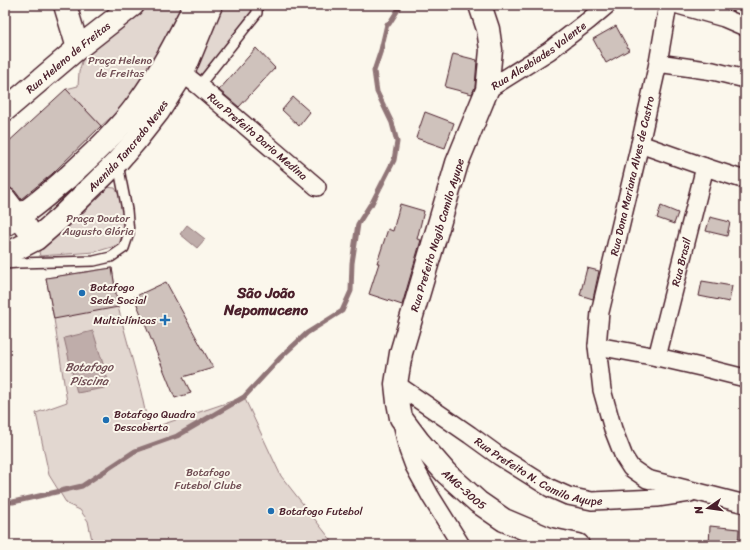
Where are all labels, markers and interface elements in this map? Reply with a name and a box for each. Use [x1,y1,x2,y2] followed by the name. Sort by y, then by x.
[487,16,591,95] street label: Rua Alcebiades Valente
[22,17,115,99] street label: Rua Heleno de Freitas
[88,51,152,83] park label: Praça Heleno de Freitas
[203,88,312,185] street label: Rua Prefeito Dario Medina
[605,94,660,258] street label: Rua Dona Mariana Alves de Castro
[82,96,174,197] street label: Avenida Tancredo Neves
[405,156,470,314] street label: Rua Prefeito Nagib Camilo Ayupe
[61,209,134,241] park label: Praça Doutor Augusto Glória
[666,235,697,288] street label: Rua Brasil
[90,278,147,310] place label: Botafogo Sede Social
[223,280,308,323] district label: São João Nepomuceno
[77,288,87,298] marker: Botafogo Sede Social
[93,311,157,330] place label: Multiclínicas
[159,314,171,326] marker: Multiclínicas
[65,356,114,392] water label: Botafogo Piscina
[114,405,196,437] place label: Botafogo Quadra Descoberta
[101,415,111,425] marker: Botafogo Quadra Descoberta
[470,432,603,511] street label: Rua Prefeito N. Camilo Ayupe
[174,463,242,495] park label: Botafogo Futebol Clube
[436,464,490,515] street label: AMG-3005
[688,488,728,528] north arrow
[279,502,364,521] place label: Botafogo Futebol
[689,504,709,517] text: N
[266,506,276,516] marker: Botafogo Futebol

